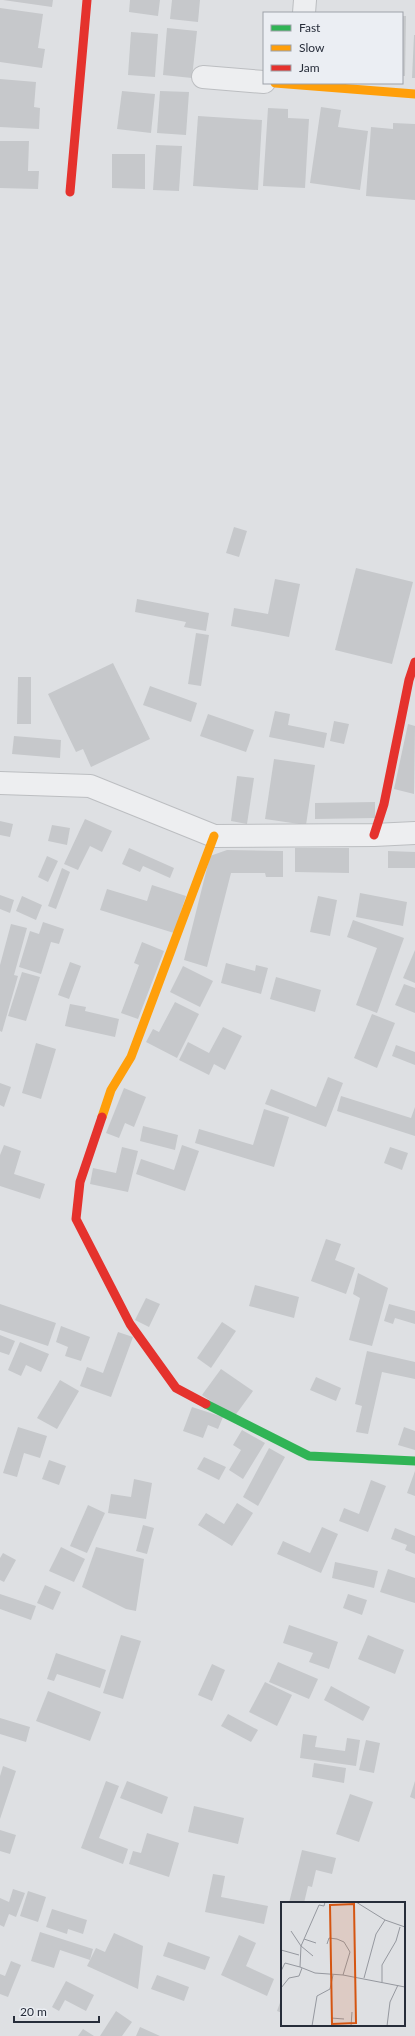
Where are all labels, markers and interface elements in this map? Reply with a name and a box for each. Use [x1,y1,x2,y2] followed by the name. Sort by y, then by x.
[263,12,403,84] legend
[299,20,321,35] text: Fast
[299,40,325,55] text: Slow
[299,60,320,75] text: Jam
[281,1902,405,2026] inset map
[14,1998,99,2024] scale bar
[20,2004,47,2019] text: 20 m

